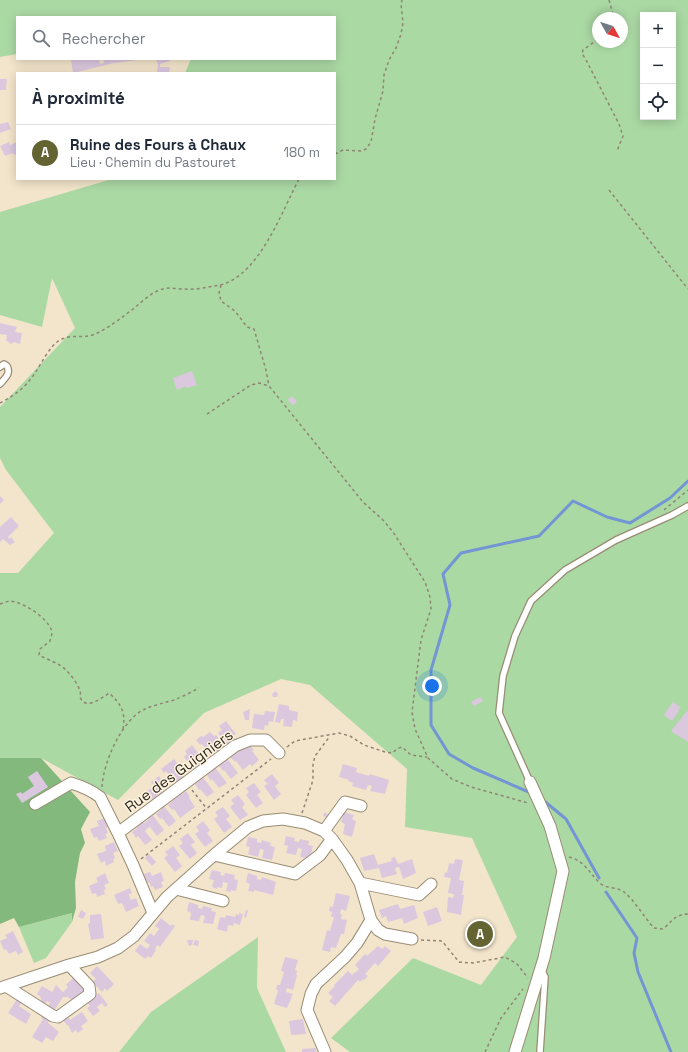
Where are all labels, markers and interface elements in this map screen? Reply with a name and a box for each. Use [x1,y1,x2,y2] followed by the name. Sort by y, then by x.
[592,12,628,48] north arrow
[640,12,676,120] map controls
[640,12,676,48] button: +
[16,16,336,60] search box
[30,27,52,49] icon: search
[62,29,145,48] text: Rechercher
[640,48,676,84] button: −
[640,84,676,120] button: locate
[32,87,125,109] text: À proximité
[70,135,246,154] text: Ruine des Fours à Chaux
[41,144,49,161] text: A
[284,144,320,161] text: 180 m
[70,154,236,171] text: Lieu · Chemin du Pastouret
[422,676,442,696] your location
[121,725,237,816] street label: Rue des Guigniers
[467,919,493,949] pin: A

